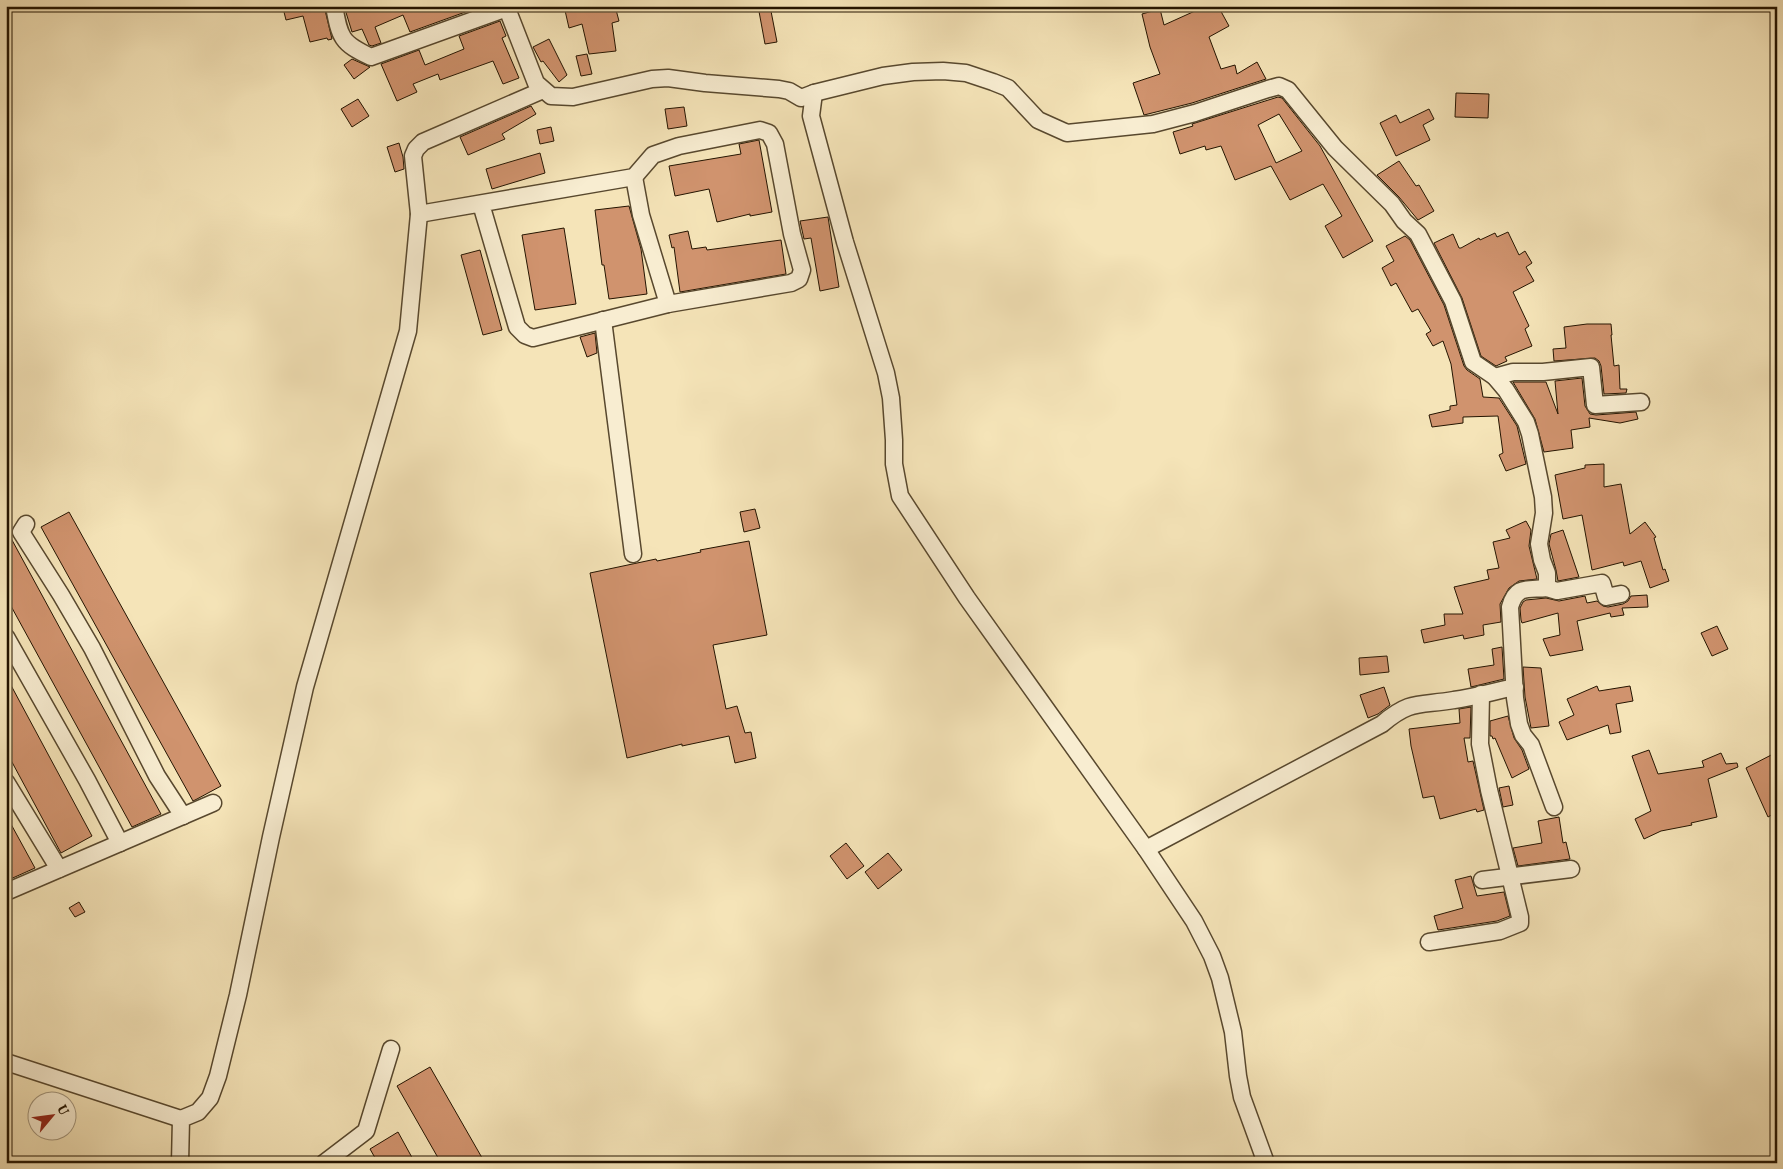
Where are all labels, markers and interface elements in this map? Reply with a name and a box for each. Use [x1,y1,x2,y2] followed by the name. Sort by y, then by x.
[28,1092,78,1142] north arrow
[51,1102,73,1120] text: U

